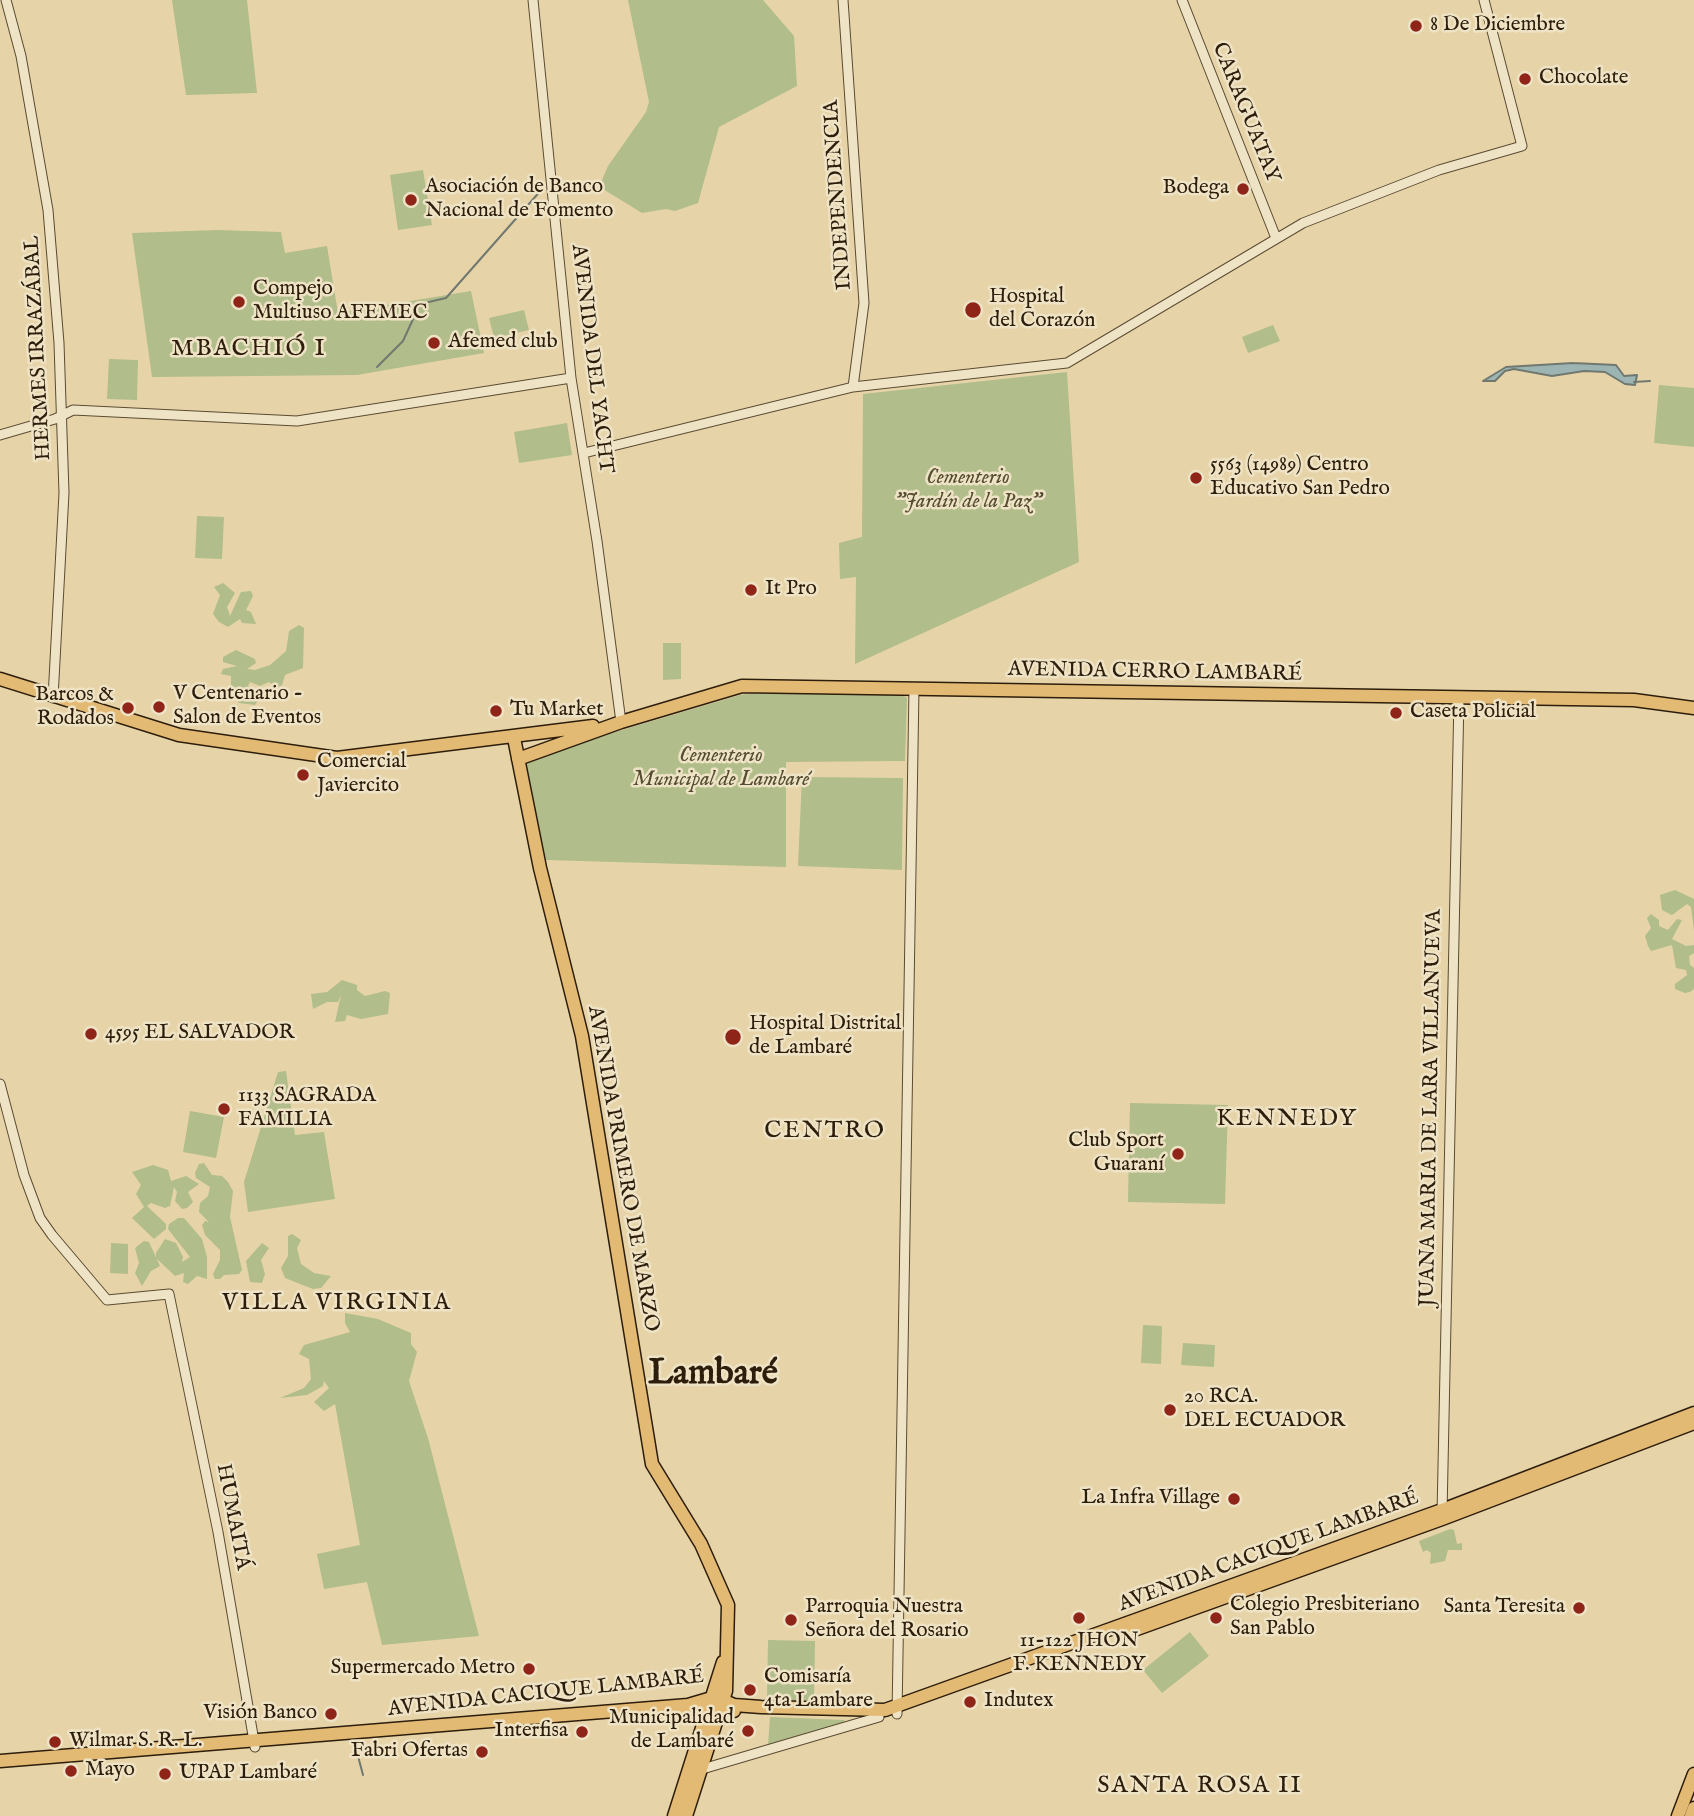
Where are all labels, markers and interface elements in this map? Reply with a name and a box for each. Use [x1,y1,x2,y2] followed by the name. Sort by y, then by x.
[1430,13,1565,39] place label: 8 De Diciembre
[1408,18,1424,34] marker: 8 De Diciembre
[1205,39,1285,187] street label: CARAGUATAY
[1539,66,1628,92] place label: Chocolate
[1517,71,1533,87] marker: Chocolate
[820,99,858,291] street label: INDEPENDENCIA
[425,175,613,225] place label: Asociación de Banco Nacional de Fomento
[1162,176,1229,202] place label: Bodega
[1235,181,1251,197] marker: Bodega
[403,192,419,208] marker: Asociación de Banco Nacional de Fomento
[21,235,57,461] street label: HERMES IRRAZÁBAL
[564,243,618,475] street label: AVENIDA DEL YACHT
[253,277,427,327] place label: Compejo Multiuso AFEMEC
[989,285,1095,335] place label: Hospital del Corazón
[231,294,247,310] marker: Compejo Multiuso AFEMEC
[963,300,983,320] marker: Hospital del Corazón
[448,330,558,356] place label: Afemed club
[426,335,442,351] marker: Afemed club
[172,336,326,364] district label: MBACHIÓ I
[1210,453,1390,503] place label: 5563 (14989) Centro Educativo San Pedro
[895,466,1041,516] park label: Cementerio "Jardín de la Paz"
[1188,470,1204,486] marker: 5563 (14989) Centro Educativo San Pedro
[765,577,817,603] place label: It Pro
[743,582,759,598] marker: It Pro
[1008,658,1302,688] street label: AVENIDA CERRO LAMBARÉ
[173,682,321,732] place label: V Centenario - Salon de Eventos
[35,683,114,733] place label: Barcos & Rodados
[510,698,603,724] place label: Tu Market
[151,699,167,715] marker: V Centenario - Salon de Eventos
[120,700,136,716] marker: Barcos & Rodados
[1410,700,1536,726] place label: Caseta Policial
[488,703,504,719] marker: Tu Market
[1388,705,1404,721] marker: Caseta Policial
[633,744,809,794] park label: Cementerio Municipal de Lambaré
[317,750,406,800] place label: Comercial Javiercito
[295,767,311,783] marker: Comercial Javiercito
[1416,909,1448,1307] street label: JUANA MARIA DE LARA VILLANUEVA
[581,1004,663,1334] street label: AVENIDA PRIMERO DE MARZO
[749,1012,901,1062] place label: Hospital Distrital de Lambaré
[105,1021,294,1047] place label: 4595 EL SALVADOR
[83,1026,99,1042] marker: 4595 EL SALVADOR
[723,1027,743,1047] marker: Hospital Distrital de Lambaré
[238,1084,376,1134] place label: 1133 SAGRADA FAMILIA
[216,1101,232,1117] marker: 1133 SAGRADA FAMILIA
[1217,1106,1357,1134] district label: KENNEDY
[765,1118,885,1146] district label: CENTRO
[1068,1129,1164,1179] place label: Club Sport Guaraní
[1170,1146,1186,1162] marker: Club Sport Guaraní
[224,1290,450,1318] district label: VILLA VIRGINIA
[648,1355,778,1397] district label: Lambaré
[1184,1385,1345,1435] place label: 20 RCA. DEL ECUADOR
[1162,1402,1178,1418] marker: 20 RCA. DEL ECUADOR
[209,1462,255,1572] street label: HUMAITÁ
[1081,1486,1220,1512] place label: La Infra Village
[1115,1486,1423,1618] street label: AVENIDA CACIQUE LAMBARÉ
[1226,1491,1242,1507] marker: La Infra Village
[1230,1593,1420,1643] place label: Colegio Presbiteriano San Pablo
[805,1595,969,1645] place label: Parroquia Nuestra Señora del Rosario
[1443,1595,1565,1621] place label: Santa Teresita
[1571,1600,1587,1616] marker: Santa Teresita
[1071,1610,1087,1626] marker: 11-122 JHON F. KENNEDY
[1208,1610,1224,1626] marker: Colegio Presbiteriano San Pablo
[783,1612,799,1628] marker: Parroquia Nuestra Señora del Rosario
[1013,1629,1145,1679] place label: 11-122 JHON F. KENNEDY
[330,1656,515,1682] place label: Supermercado Metro
[521,1661,537,1677] marker: Supermercado Metro
[387,1665,705,1723] street label: AVENIDA CACIQUE LAMBARÉ
[764,1665,873,1715] place label: Comisaría 4ta Lambare
[742,1682,758,1698] marker: Comisaría 4ta Lambare
[984,1689,1053,1715] place label: Indutex
[962,1694,978,1710] marker: Indutex
[203,1701,317,1727] place label: Visión Banco
[323,1706,339,1722] marker: Visión Banco
[609,1706,734,1756] place label: Municipalidad de Lambaré
[495,1719,568,1745] place label: Interfisa
[740,1723,756,1739] marker: Municipalidad de Lambaré
[574,1724,590,1740] marker: Interfisa
[69,1729,203,1755] place label: Wilmar S. R. L.
[47,1734,63,1750] marker: Wilmar S. R. L.
[351,1739,468,1765] place label: Fabri Ofertas
[474,1744,490,1760] marker: Fabri Ofertas
[85,1758,135,1784] place label: Mayo
[179,1761,317,1787] place label: UPAP Lambaré
[63,1763,79,1779] marker: Mayo
[157,1766,173,1782] marker: UPAP Lambaré
[1099,1773,1301,1801] district label: SANTA ROSA II

